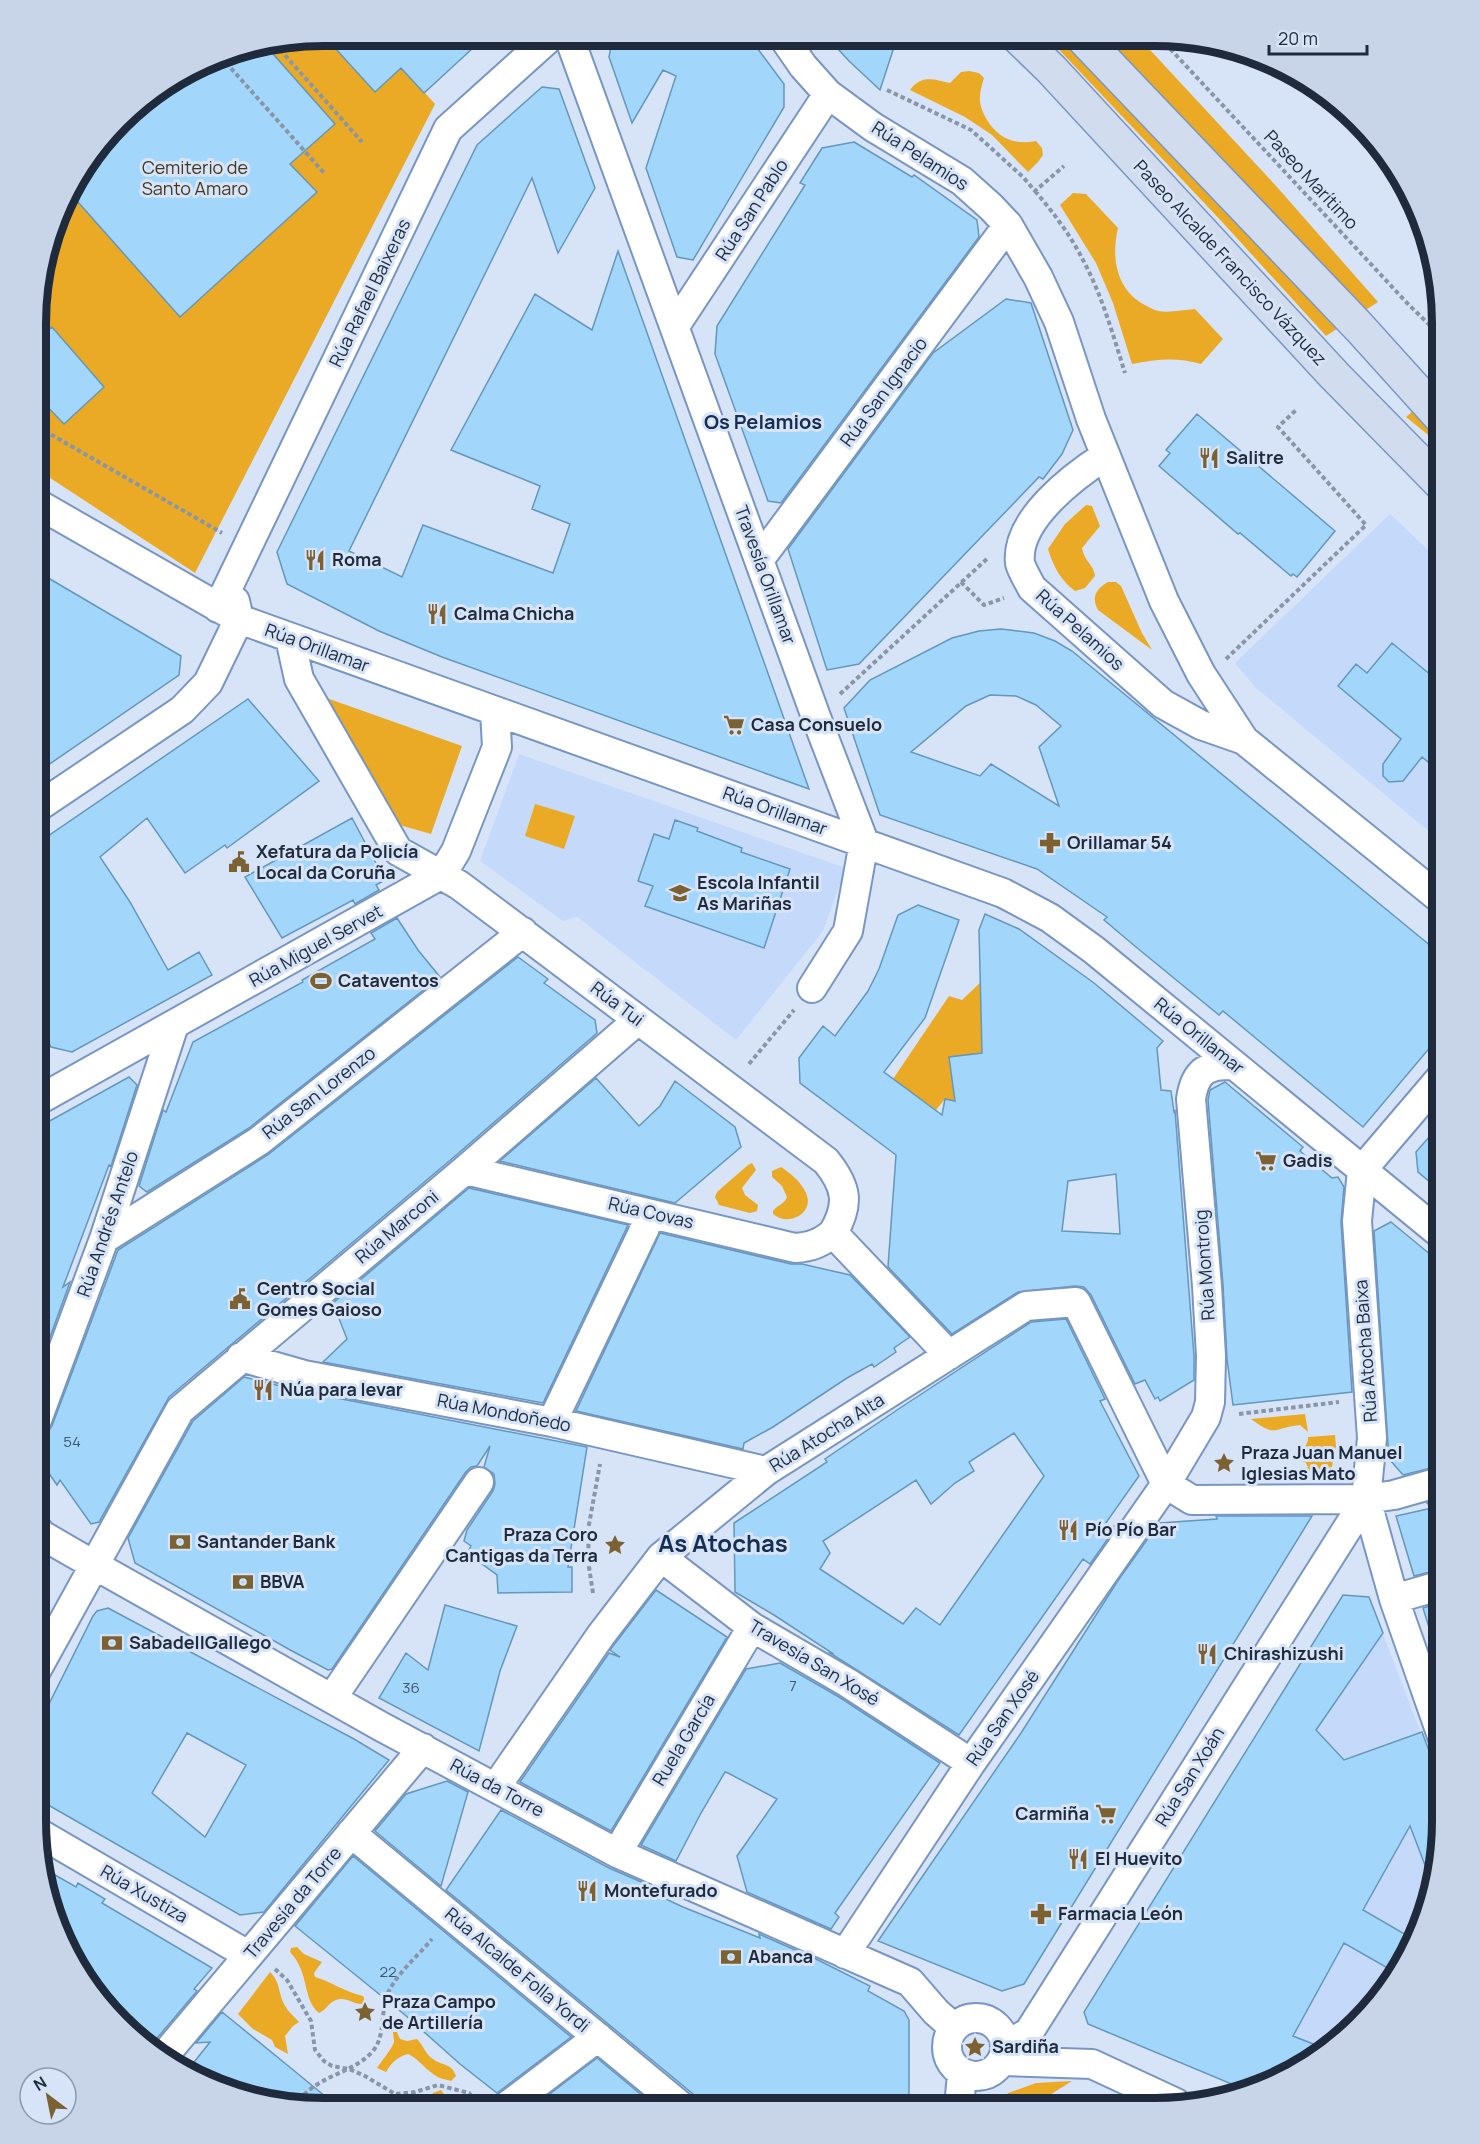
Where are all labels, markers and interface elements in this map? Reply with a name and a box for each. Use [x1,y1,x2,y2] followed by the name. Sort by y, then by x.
[1269,18,1366,56] scale bar
[1278,26,1318,50] text: 20 m
[868,115,973,195] street label: Rúa Pelamios
[1259,124,1364,234] street label: Paseo Marítimo
[709,154,793,265] street label: Rúa San Pablo
[1129,154,1333,370] street label: Paseo Alcalde Francisco Vázquez
[142,155,248,200] park label: Cemiterio de Santo Amaro
[323,215,415,371] street label: Rúa Rafael Baixeras
[834,332,932,451] street label: Rúa San Ignacio
[704,408,822,435] district label: Os Pelamios
[1226,445,1284,469] place label: Salitre
[1197,446,1221,470] restaurant icon: Salitre
[730,502,802,648] street label: Travesía Orillamar
[332,547,382,571] place label: Roma
[303,548,327,572] restaurant icon: Roma
[1032,583,1130,675] street label: Rúa Pelamios
[454,601,574,625] place label: Calma Chicha
[425,602,449,626] restaurant icon: Calma Chicha
[262,617,373,677] street label: Rúa Orillamar
[751,712,882,736] place label: Casa Consuelo
[722,713,746,737] supermarket icon: Casa Consuelo
[720,780,831,840] street label: Rúa Orillamar
[1067,830,1172,854] place label: Orillamar 54
[1038,831,1062,855] pharmacy icon: Orillamar 54
[256,839,418,884] place label: Xefatura da Policía Local da Coruña
[227,850,251,874] public building icon: Xefatura da Policía Local da Coruña
[697,870,820,915] place label: Escola Infantil As Mariñas
[668,881,692,905] school or university icon: Escola Infantil As Mariñas
[244,898,387,992] street label: Rúa Miguel Servet
[338,968,439,992] place label: Cataventos
[309,969,333,993] sports icon: Cataventos
[586,975,649,1031] street label: Rúa Tui
[1150,991,1250,1079] street label: Rúa Orillamar
[257,1040,380,1144] street label: Rúa San Lorenzo
[71,1148,143,1300] street label: Rúa Andrés Antelo
[1283,1148,1333,1172] place label: Gadis
[1254,1149,1278,1173] supermarket icon: Gadis
[349,1184,443,1268] street label: Rúa Marconi
[606,1191,696,1233] street label: Rúa Covas
[1188,1209,1220,1321] street label: Rúa Montroig
[257,1276,382,1321] place label: Centro Social Gomes Gaioso
[1348,1279,1382,1423] street label: Rúa Atocha Baixa
[228,1287,252,1311] public building icon: Centro Social Gomes Gaioso
[280,1377,403,1401] place label: Núa para levar
[251,1378,275,1402] restaurant icon: Núa para levar
[435,1387,573,1437] street label: Rúa Mondoñedo
[764,1387,888,1477] street label: Rúa Atocha Alta
[63,1431,81,1452] house number: 54
[1241,1440,1403,1485] place label: Praza Juan Manuel Iglesias Mato
[1212,1451,1236,1475] place icon: Praza Juan Manuel Iglesias Mato
[1085,1517,1176,1541] place label: Pío Pío Bar
[1056,1518,1080,1542] restaurant icon: Pío Pío Bar
[446,1522,598,1567] place label: Praza Coro Cantigas da Terra
[658,1526,788,1559] district label: As Atochas
[197,1529,336,1553] place label: Santander Bank
[168,1530,192,1554] bank icon: Santander Bank
[603,1533,627,1557] place icon: Praza Coro Cantigas da Terra
[260,1569,305,1593] place label: BBVA
[231,1570,255,1594] bank icon: BBVA
[745,1614,884,1711] street label: Travesía San Xosé
[129,1630,271,1654] place label: SabadellGallego
[100,1631,124,1655] bank icon: SabadellGallego
[1224,1641,1344,1665] place label: Chirashizushi
[1195,1642,1219,1666] restaurant icon: Chirashizushi
[960,1665,1044,1770] street label: Rúa San Xosé
[789,1675,797,1696] house number: 7
[402,1677,420,1698] house number: 36
[646,1689,720,1790] street label: Ruela García
[1149,1722,1229,1831] street label: Rúa San Xoán
[446,1752,549,1822] street label: Rúa da Torre
[1015,1801,1089,1825] place label: Carmiña
[1094,1802,1118,1826] supermarket icon: Carmiña
[238,1841,346,1964] street label: Travesía da Torre
[1095,1846,1182,1870] place label: El Huevito
[1066,1847,1090,1871] restaurant icon: El Huevito
[96,1858,193,1928] street label: Rúa Xustiza
[604,1878,718,1902] place label: Montefurado
[575,1879,599,1903] restaurant icon: Montefurado
[1058,1901,1183,1925] place label: Farmacia León
[440,1902,595,2037] street label: Rúa Alcalde Folla Yordi
[1029,1902,1053,1926] pharmacy icon: Farmacia León
[748,1944,813,1968] place label: Abanca
[719,1945,743,1969] bank icon: Abanca
[379,1961,397,1982] house number: 22
[382,1989,496,2034] place label: Praza Campo de Artillería
[353,2000,377,2024] place icon: Praza Campo de Artillería
[992,2034,1059,2058] place label: Sardiña
[963,2035,987,2059] place icon: Sardiña
[18,2066,78,2126] north arrow
[29,2071,51,2096] text: N

